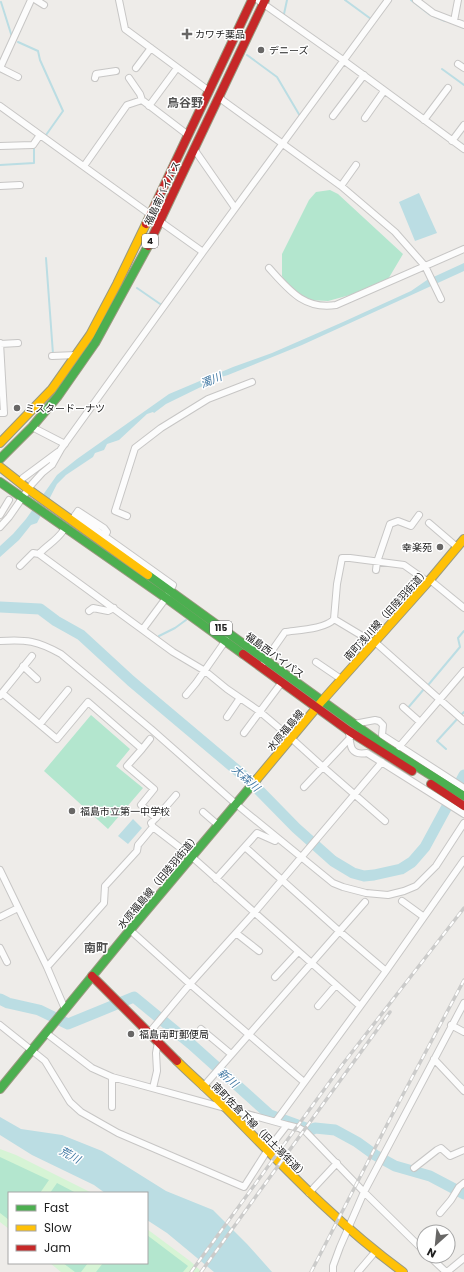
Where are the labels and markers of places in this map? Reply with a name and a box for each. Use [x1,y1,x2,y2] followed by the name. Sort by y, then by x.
[195,27,245,42] place label: カワチ薬品
[182,29,192,39] marker: カワチ薬品
[269,43,309,58] place label: デニーズ
[256,45,266,55] marker: デニーズ
[25,401,105,416] place label: ミスタードーナツ
[12,403,22,413] marker: ミスタードーナツ
[402,540,432,555] place label: 幸楽苑
[435,542,445,552] marker: 幸楽苑
[80,804,170,819] place label: 福島市立第一中学校
[67,806,77,816] marker: 福島市立第一中学校
[139,1027,209,1042] place label: 福島南町郵便局
[126,1029,136,1039] marker: 福島南町郵便局

